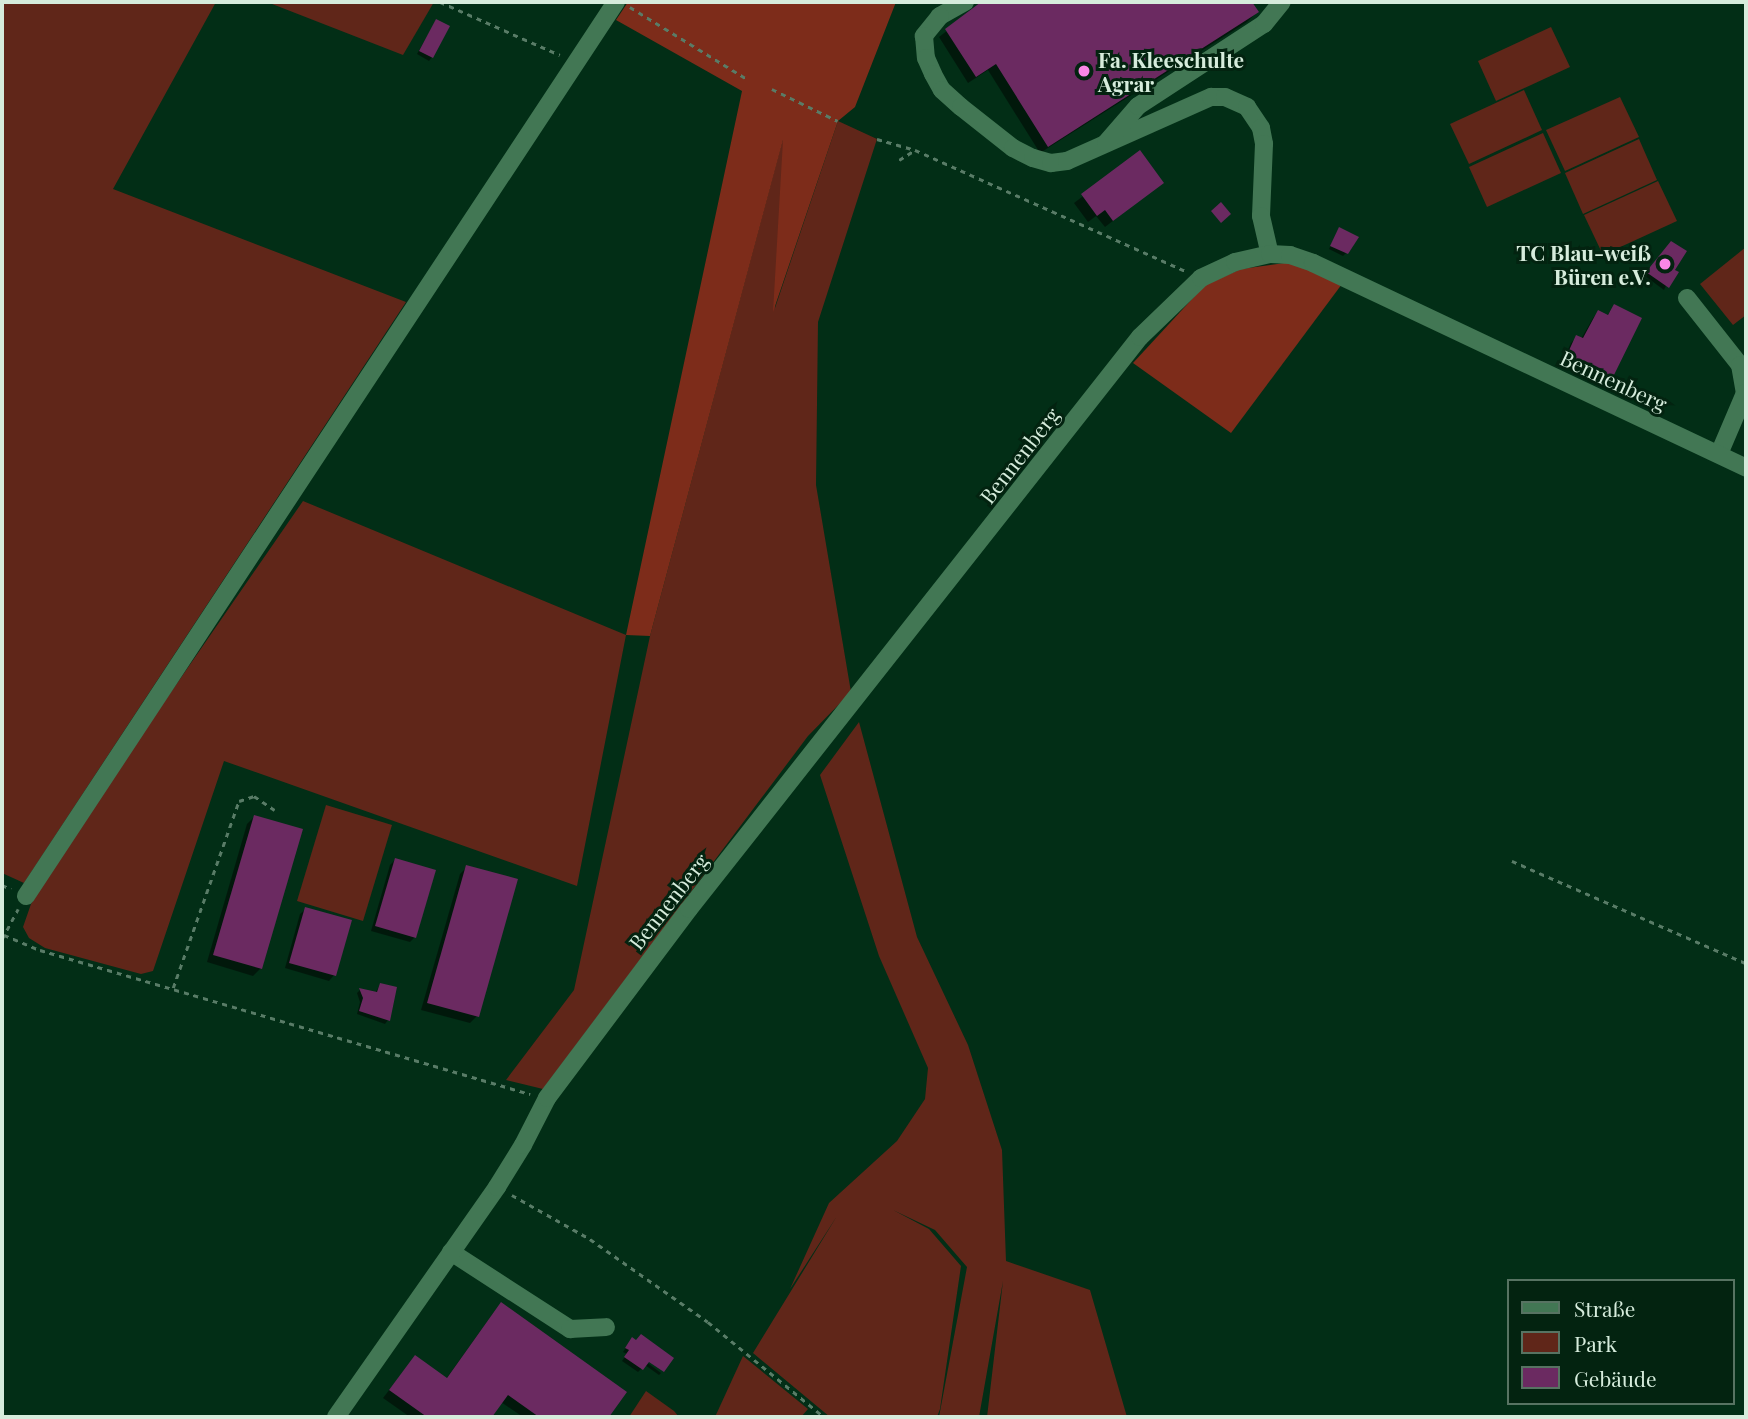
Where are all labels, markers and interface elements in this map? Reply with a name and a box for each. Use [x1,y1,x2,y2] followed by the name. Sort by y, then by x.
[1098,46,1244,96] place label: Fa. Kleeschulte Agrar
[1076,63,1092,79] marker: Fa. Kleeschulte Agrar
[1516,239,1651,289] place label: TC Blau-weiß Büren e.V.
[1657,256,1673,272] marker: TC Blau-weiß Büren e.V.
[1557,344,1671,416] street label: Bennenberg
[974,402,1064,508] street label: Bennenberg
[623,848,713,954] street label: Bennenberg
[1506,1279,1734,1405] legend
[1574,1294,1635,1322] text: Straße
[1574,1329,1617,1357] text: Park
[1574,1364,1657,1392] text: Gebäude

